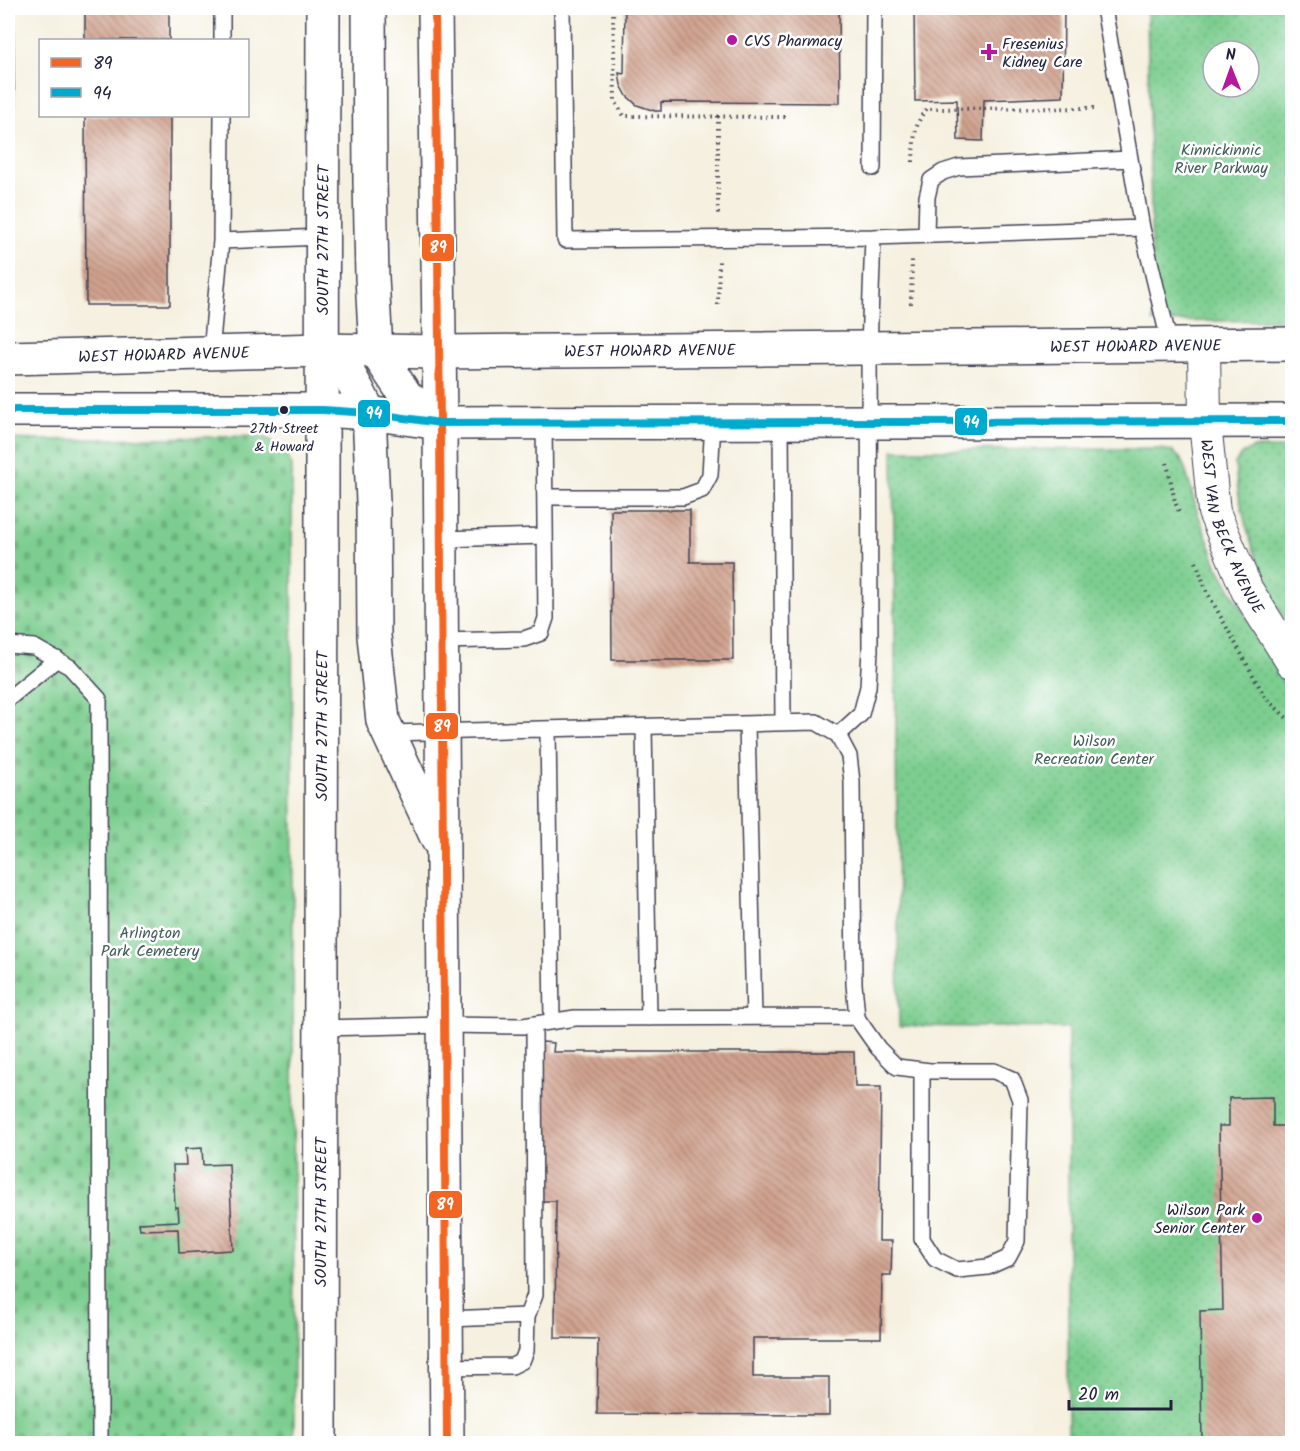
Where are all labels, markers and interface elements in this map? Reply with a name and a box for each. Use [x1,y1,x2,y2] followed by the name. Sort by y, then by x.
[744,29,842,54] place label: CVS Pharmacy
[1002,32,1082,75] place label: Fresenius Kidney Care
[725,33,739,47] marker: CVS Pharmacy
[39,39,249,117] legend
[1201,39,1261,99] north arrow
[980,43,998,61] marker: Fresenius Kidney Care
[1225,43,1236,68] text: N
[93,50,113,79] text: 89
[93,80,112,109] text: 94
[1174,138,1268,181] park label: Kinnickinnic River Parkway
[311,164,337,315] street label: SOUTH 27TH STREET
[421,233,455,262] line badge: 89
[429,236,447,261] text: 89
[1050,334,1222,360] street label: WEST HOWARD AVENUE
[564,338,736,365] street label: WEST HOWARD AVENUE
[78,341,251,370] street label: WEST HOWARD AVENUE
[357,399,391,428] line badge: 94
[366,402,383,427] text: 94
[278,404,290,416] marker: 27th Street & Howard
[954,407,988,436] line badge: 94
[963,411,980,436] text: 94
[250,418,319,458] place label: 27th Street & Howard
[1193,438,1270,620] street label: WEST VAN BECK AVENUE
[310,650,336,801] street label: SOUTH 27TH STREET
[425,712,459,740] line badge: 89
[433,715,451,740] text: 89
[1034,729,1156,772] park label: Wilson Recreation Center
[101,921,200,964] park label: Arlington Park Cemetery
[309,1136,335,1287] street label: SOUTH 27TH STREET
[428,1190,463,1219] line badge: 89
[436,1193,454,1218] text: 89
[1154,1198,1247,1241] place label: Wilson Park Senior Center
[1250,1211,1264,1225] marker: Wilson Park Senior Center
[1069,1373,1171,1411] scale bar
[1078,1381,1119,1410] text: 20 m

